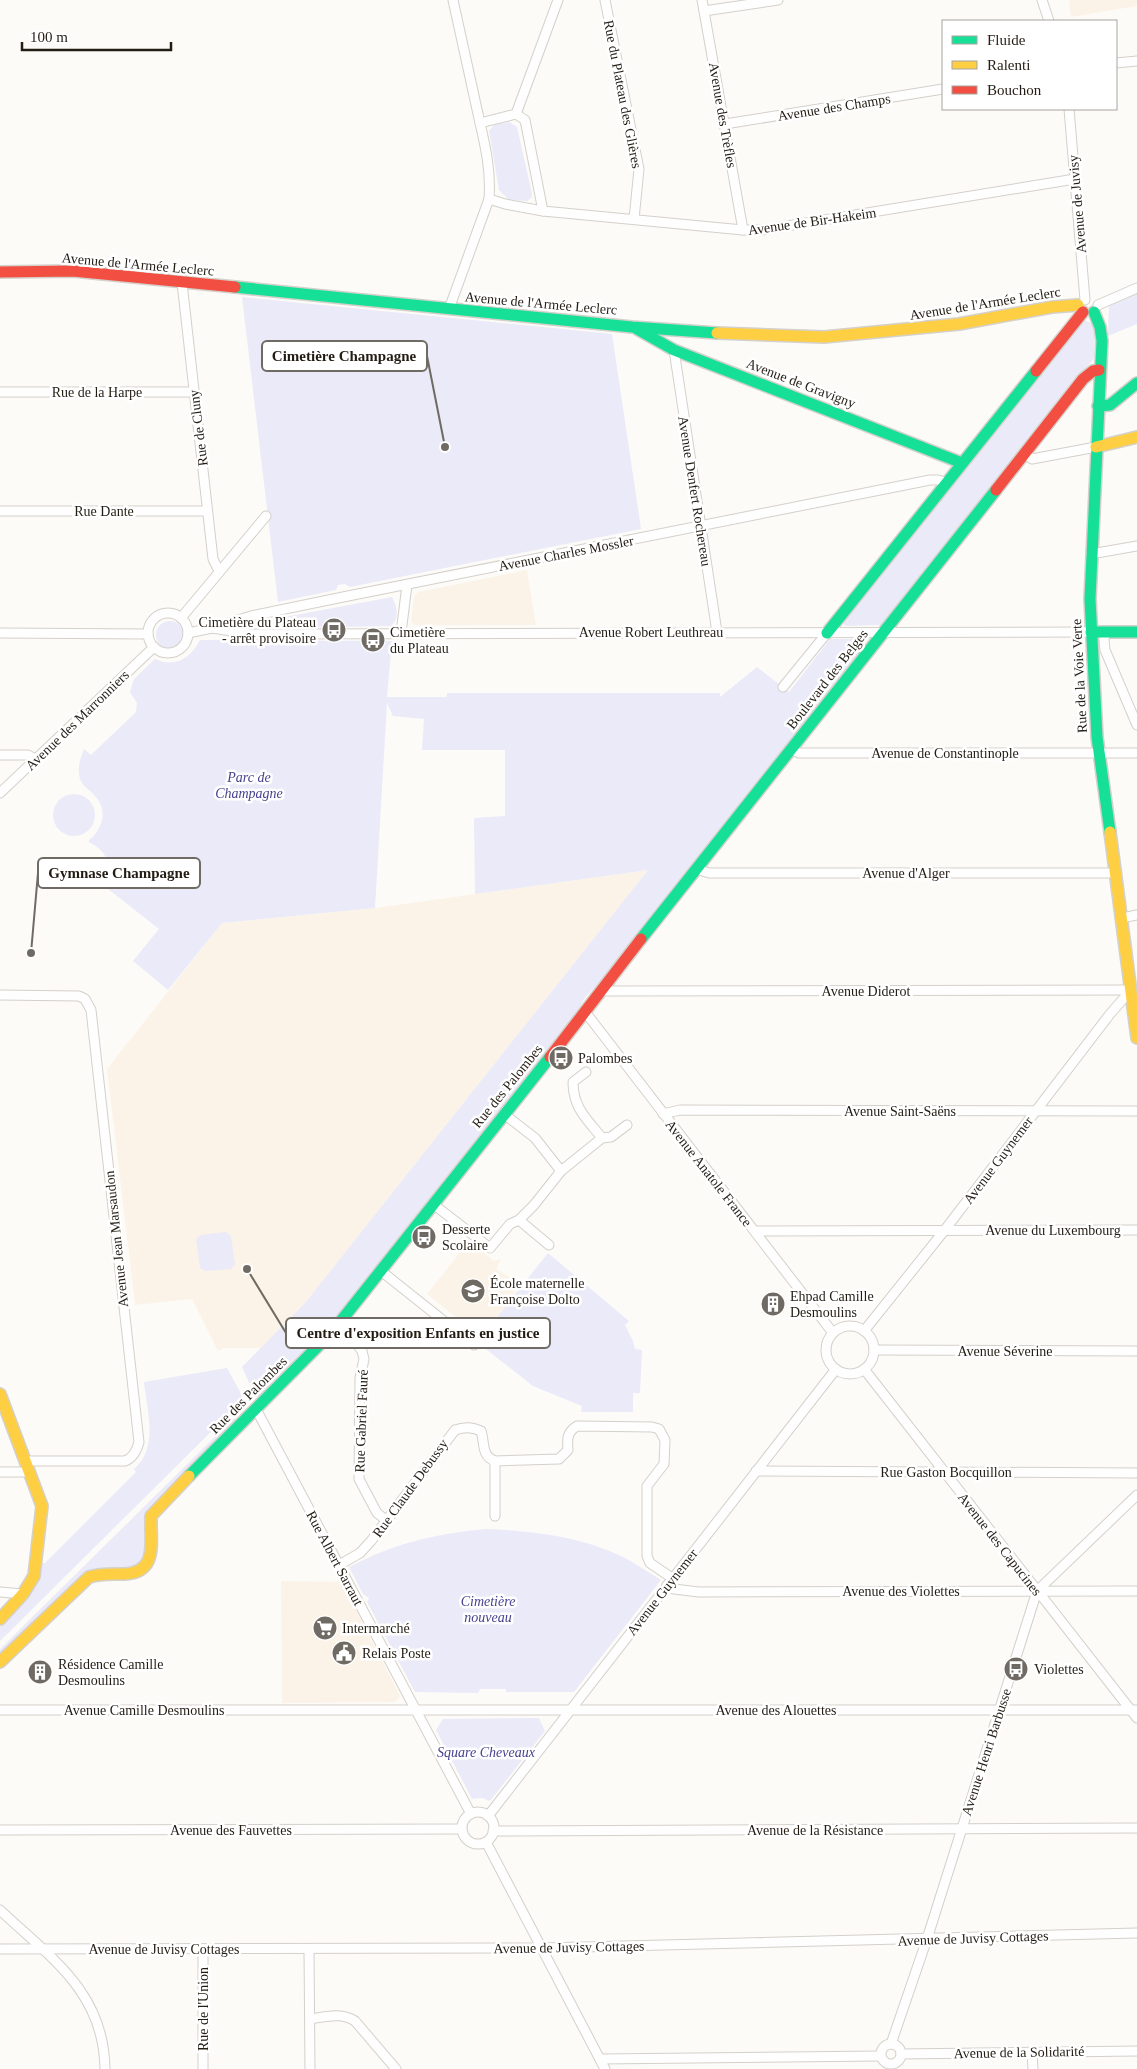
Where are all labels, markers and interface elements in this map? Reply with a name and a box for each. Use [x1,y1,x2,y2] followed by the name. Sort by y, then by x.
[601,19,644,170] street label: Rue du Plateau des Glières
[22,20,171,52] scale bar
[942,20,1117,110] legend
[30,29,68,45] text: 100 m
[987,32,1026,48] text: Fluide
[987,57,1030,73] text: Ralenti
[706,61,739,169] street label: Avenue des Trèfles
[987,82,1042,98] text: Bouchon
[777,91,892,124] street label: Avenue des Champs
[1066,154,1089,254] street label: Avenue de Juvisy
[747,205,877,238] street label: Avenue de Bir-Hakeim
[61,250,215,279] street label: Avenue de l'Armée Leclerc
[909,284,1062,323] street label: Avenue de l'Armée Leclerc
[464,289,618,318] street label: Avenue de l'Armée Leclerc
[262,341,427,371] callout: Cimetière Champagne
[272,348,416,364] text: Cimetière Champagne
[744,356,857,411] street label: Avenue de Gravigny
[52,385,142,400] street label: Rue de la Harpe
[186,389,211,467] street label: Rue de Cluny
[675,415,714,567] street label: Avenue Denfert Rochereau
[74,504,134,519] street label: Rue Dante
[497,533,635,574] street label: Avenue Charles Mossler
[199,615,316,646] place label: Cimetière du Plateau - arrêt provisoire
[321,617,347,643] bus stop icon: Cimetière du Plateau - arrêt provisoire
[1069,619,1090,733] street label: Rue de la Voie Verte
[390,625,449,656] place label: Cimetière du Plateau
[579,625,723,640] street label: Avenue Robert Leuthreau
[360,627,386,653] bus stop icon: Cimetière du Plateau
[784,627,871,732] street label: Boulevard des Belges
[23,667,132,773] street label: Avenue des Marronniers
[871,746,1019,761] street label: Avenue de Constantinople
[215,770,283,801] park label: Parc de Champagne
[38,858,200,888] callout: Gymnase Champagne
[48,865,190,881] text: Gymnase Champagne
[862,866,950,881] street label: Avenue d'Alger
[822,984,910,999] street label: Avenue Diderot
[469,1042,546,1131] street label: Rue des Palombes
[548,1045,574,1071] bus stop icon: Palombes
[578,1051,632,1066] place label: Palombes
[844,1104,956,1119] street label: Avenue Saint-Saëns
[961,1114,1036,1207] street label: Avenue Guynemer
[662,1117,755,1230] street label: Avenue Anatole France
[102,1170,131,1308] street label: Avenue Jean Marsaudon
[442,1222,490,1253] place label: Desserte Scolaire
[985,1223,1121,1238] street label: Avenue du Luxembourg
[411,1224,437,1250] bus stop icon: Desserte Scolaire
[490,1275,584,1307] place label: École maternelle Françoise Dolto
[460,1278,486,1304] school or university icon: École maternelle Françoise Dolto
[790,1289,874,1320] place label: Ehpad Camille Desmoulins
[760,1291,786,1317] building icon: Ehpad Camille Desmoulins
[286,1318,550,1348] callout: Centre d'exposition Enfants en justice
[296,1325,540,1341] text: Centre d'exposition Enfants en justice
[958,1344,1052,1359] street label: Avenue Séverine
[207,1354,290,1437] street label: Rue des Palombes
[352,1369,371,1473] street label: Rue Gabriel Fauré
[370,1436,451,1540] street label: Rue Claude Debussy
[880,1465,1012,1480] street label: Rue Gaston Bocquillon
[955,1490,1044,1599] street label: Avenue des Capucines
[303,1508,366,1608] street label: Rue Albert Sarraut
[624,1546,701,1638] street label: Avenue Guynemer
[842,1584,960,1599] street label: Avenue des Violettes
[461,1594,515,1625] park label: Cimetière nouveau
[312,1615,338,1641] supermarket icon: Intermarché
[342,1621,410,1636] place label: Intermarché
[331,1640,357,1666] public building icon: Relais Poste
[362,1646,431,1661] place label: Relais Poste
[1003,1656,1029,1682] bus stop icon: Violettes
[58,1657,163,1688] place label: Résidence Camille Desmoulins
[27,1659,53,1685] building icon: Résidence Camille Desmoulins
[1034,1662,1084,1677] place label: Violettes
[959,1687,1014,1818] street label: Avenue Henri Barbusse
[64,1703,224,1718] street label: Avenue Camille Desmoulins
[715,1703,837,1718] street label: Avenue des Alouettes
[437,1745,536,1760] park label: Square Cheveaux
[170,1823,292,1838] street label: Avenue des Fauvettes
[747,1823,883,1838] street label: Avenue de la Résistance
[897,1928,1049,1949] street label: Avenue de Juvisy Cottages
[493,1939,645,1956] street label: Avenue de Juvisy Cottages
[89,1942,240,1957] street label: Avenue de Juvisy Cottages
[196,1967,211,2051] street label: Rue de l'Union
[954,2044,1085,2061] street label: Avenue de la Solidarité

